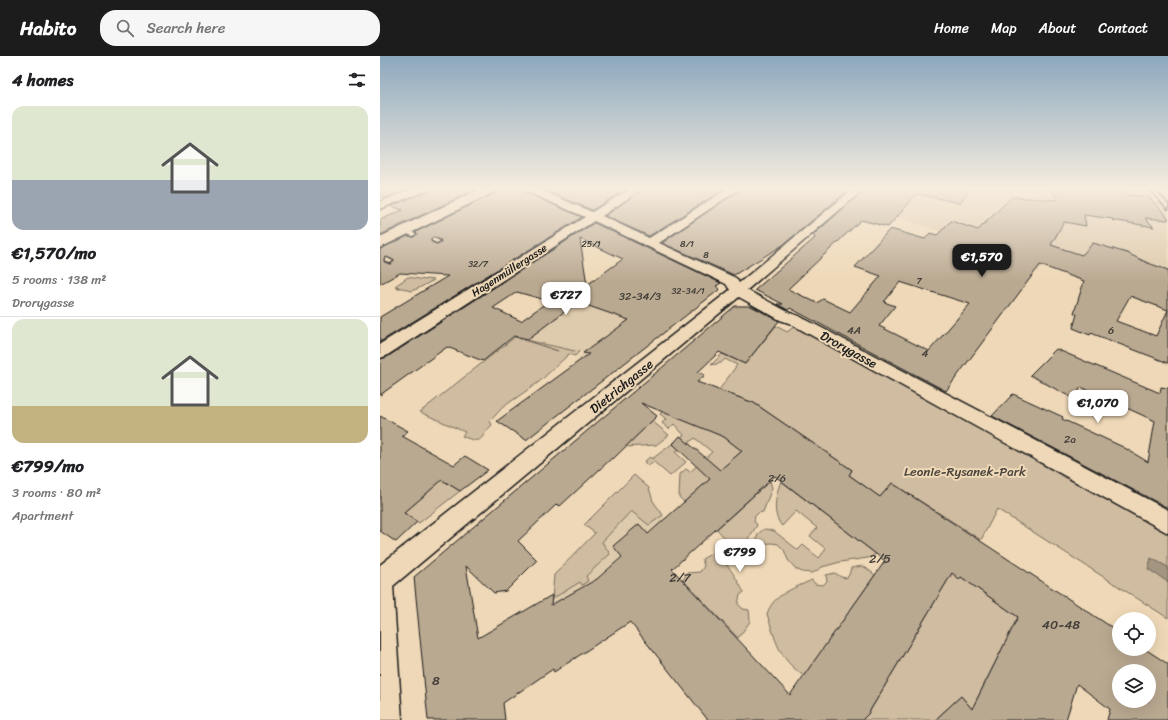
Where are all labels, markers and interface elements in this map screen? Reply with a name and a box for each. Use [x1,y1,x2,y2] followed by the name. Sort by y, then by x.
[100,10,380,46] search box
[20,12,76,45] text: Habito
[146,15,225,41] text: Search here
[934,16,969,41] text: Home
[991,16,1017,41] text: Map
[1039,16,1076,41] text: About
[1098,16,1148,41] text: Contact
[114,17,136,39] icon: search
[12,65,73,95] text: 4 homes
[346,69,368,91] icon: filters
[154,132,226,204] icon: home
[581,236,601,252] house number: 25/1
[680,236,694,252] house number: 8/1
[12,238,96,268] text: €1,570/mo
[468,239,551,302] street label: Hagenmüllergasse
[949,244,1015,278] pin: €1,570
[961,245,1003,268] text: €1,570
[703,247,709,263] house number: 8
[468,256,489,272] house number: 32/7
[12,268,106,291] text: 5 rooms · 138 m²
[916,273,922,289] house number: 7
[542,282,590,316] pin: €727
[551,283,581,306] text: €727
[671,283,705,299] house number: 32-34/1
[619,287,661,306] house number: 32-34/3
[12,291,74,314] text: Drorygasse
[847,321,861,340] house number: 4A
[1108,321,1114,340] house number: 6
[816,324,882,375] street label: Drorygasse
[922,344,929,363] house number: 4
[154,345,226,417] icon: home
[584,353,659,420] street label: Dietrichgasse
[1065,390,1131,424] pin: €1,070
[1077,391,1119,414] text: €1,070
[1064,430,1076,449] house number: 2a
[12,451,84,481] text: €799/mo
[904,460,1026,483] park label: Leonie-Rysanek-Park
[768,469,786,488] house number: 2/6
[12,481,101,504] text: 3 rooms · 80 m²
[12,504,73,527] text: Apartment
[716,539,764,573] pin: €799
[724,540,756,563] text: €799
[869,547,891,570] house number: 2/5
[669,566,692,589] house number: 2/7
[1112,612,1156,708] map controls
[1112,612,1156,656] button: locate
[1042,613,1080,636] house number: 40-48
[1112,664,1156,708] button: layers
[432,669,440,692] house number: 8

